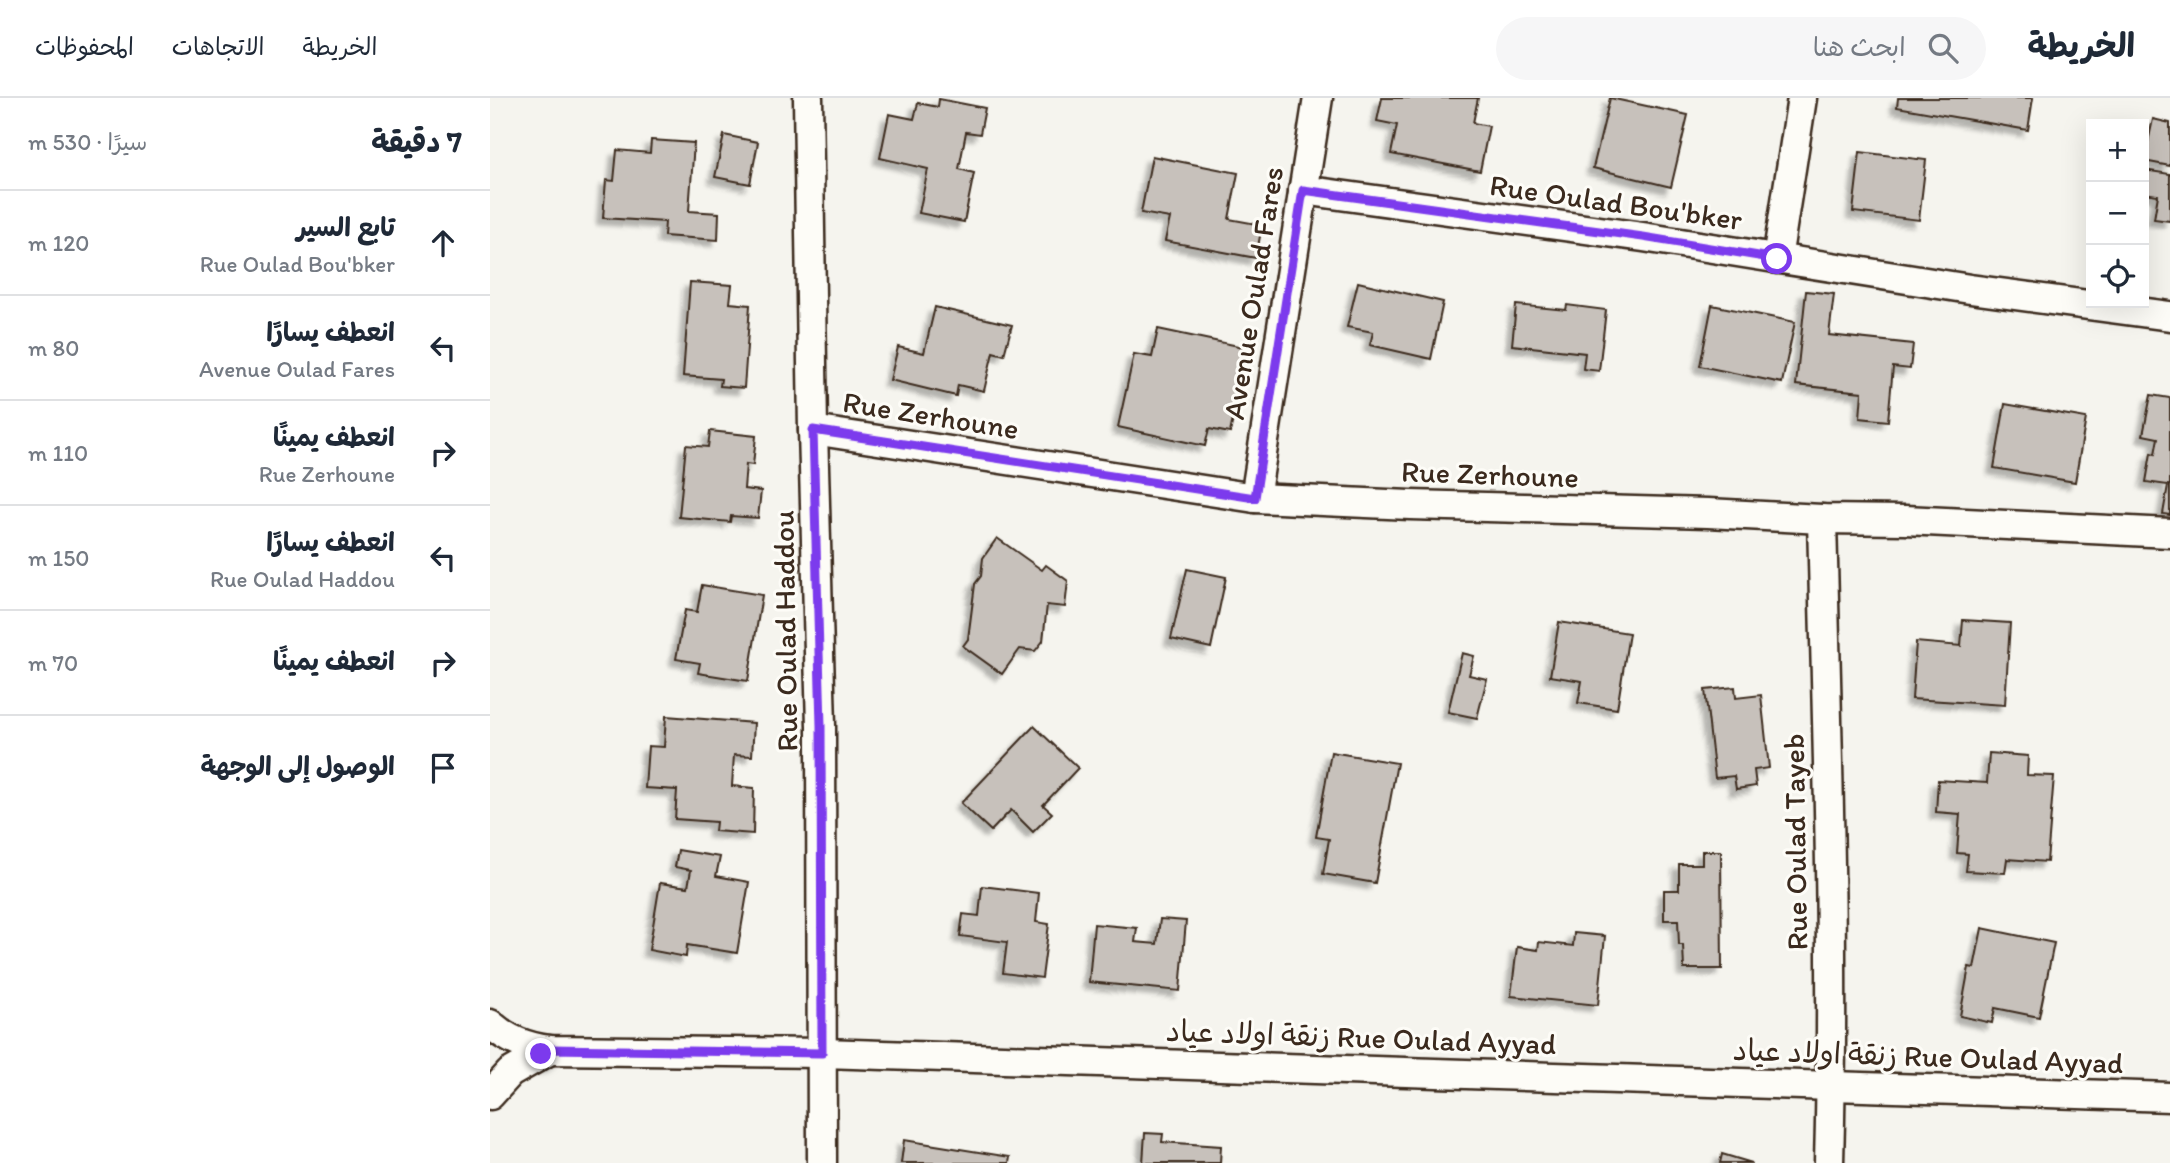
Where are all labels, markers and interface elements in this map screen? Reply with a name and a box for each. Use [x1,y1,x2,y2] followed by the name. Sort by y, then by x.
[1496,17,1986,80] search box
[2028,26,2135,65] text: الخريطة
[1924,29,1962,67] icon: search
[1813,31,1906,63] text: ابحث هنا
[35,32,134,61] text: المحفوظات
[172,32,265,61] text: الاتجاهات
[303,32,377,61] text: الخريطة
[2086,119,2149,308] map controls
[2086,119,2149,182] button: +
[371,123,462,160] text: 7 دقيقة
[28,128,147,156] text: سيرًا · 530 m
[1215,164,1291,422] street label: Avenue Oulad Fares
[1487,166,1745,238] street label: Rue Oulad Bou'bker
[2086,182,2149,245] button: −
[297,211,395,243] text: تابع السير
[424,224,462,262] icon: ahead
[28,229,89,257] text: 120 m
[1761,243,1792,274] route start
[2086,245,2149,308] button: locate
[200,250,395,278] text: Rue Oulad Bou'bker
[266,316,395,348] text: انعطف يسارًا
[424,329,462,367] icon: left
[28,334,79,362] text: 80 m
[199,355,395,383] text: Avenue Oulad Fares
[840,383,1022,447] street label: Rue Zerhoune
[273,421,395,453] text: انعطف يمينًا
[424,434,462,472] icon: right
[28,439,88,467] text: 110 m
[1401,452,1579,496] street label: Rue Zerhoune
[259,460,395,488] text: Rue Zerhoune
[764,510,806,752] street label: Rue Oulad Haddou
[266,526,395,558] text: انعطف يسارًا
[424,539,462,577] icon: left
[28,544,89,572] text: 150 m
[210,565,395,593] text: Rue Oulad Haddou
[424,644,462,682] icon: right
[273,645,395,677] text: انعطف يمينًا
[28,649,78,677] text: 70 m
[1775,733,1815,951] street label: Rue Oulad Tayeb
[424,749,462,787] icon: arrive
[201,750,395,782] text: الوصول إلى الوجهة
[1165,1012,1557,1062] street label: زنقة اولاد عياد Rue Oulad Ayyad
[1732,1031,2124,1081] street label: زنقة اولاد عياد Rue Oulad Ayyad
[525,1038,556,1069] route end

